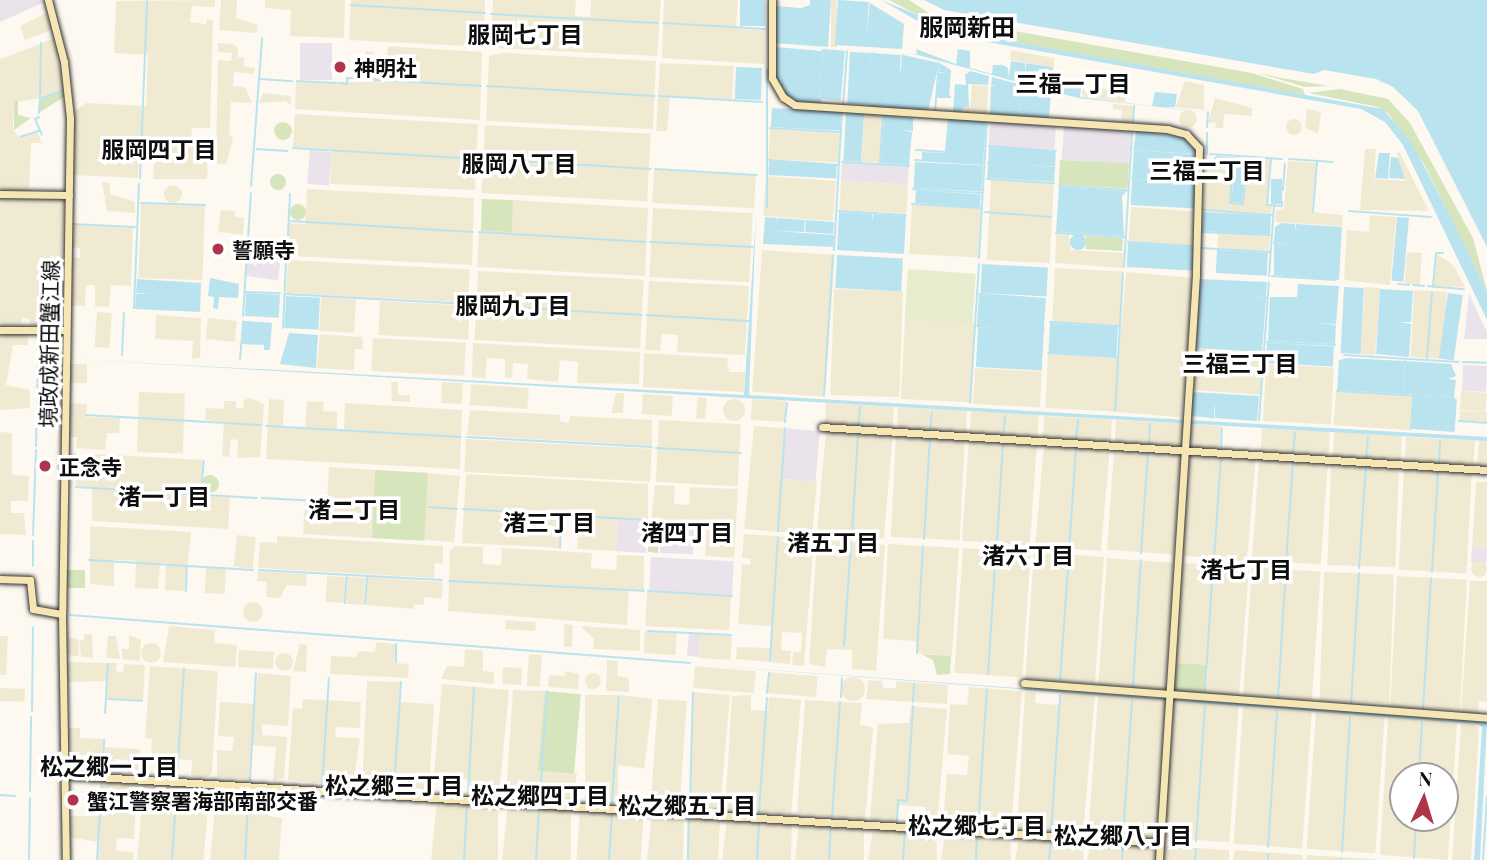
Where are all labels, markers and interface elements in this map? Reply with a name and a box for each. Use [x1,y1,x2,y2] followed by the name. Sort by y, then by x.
[919,13,1015,41] district label: 服岡新田
[468,20,582,48] district label: 服岡七丁目
[354,54,417,80] place label: 神明社
[332,59,348,75] marker: 神明社
[1016,69,1130,97] district label: 三福一丁目
[102,135,216,163] district label: 服岡四丁目
[462,149,576,177] district label: 服岡八丁目
[1150,156,1264,184] district label: 三福二丁目
[232,236,295,262] place label: 誓願寺
[210,241,226,257] marker: 誓願寺
[34,260,62,428] street label: 境政成新田蟹江線
[456,291,570,319] district label: 服岡九丁目
[1183,349,1297,377] district label: 三福三丁目
[59,453,122,479] place label: 正念寺
[37,458,53,474] marker: 正念寺
[118,482,210,510] district label: 渚一丁目
[308,495,400,523] district label: 渚二丁目
[503,508,595,536] district label: 渚三丁目
[641,518,733,546] district label: 渚四丁目
[787,528,879,556] district label: 渚五丁目
[982,541,1074,569] district label: 渚六丁目
[1200,555,1292,583] district label: 渚七丁目
[40,752,178,780] district label: 松之郷一丁目
[1389,762,1459,832] north arrow
[1418,765,1433,791] text: N
[325,771,463,799] district label: 松之郷三丁目
[471,781,609,809] district label: 松之郷四丁目
[87,787,318,813] place label: 蟹江警察署海部南部交番
[618,791,756,819] district label: 松之郷五丁目
[65,792,81,808] marker: 蟹江警察署海部南部交番
[908,811,1046,839] district label: 松之郷七丁目
[1054,821,1192,849] district label: 松之郷八丁目

